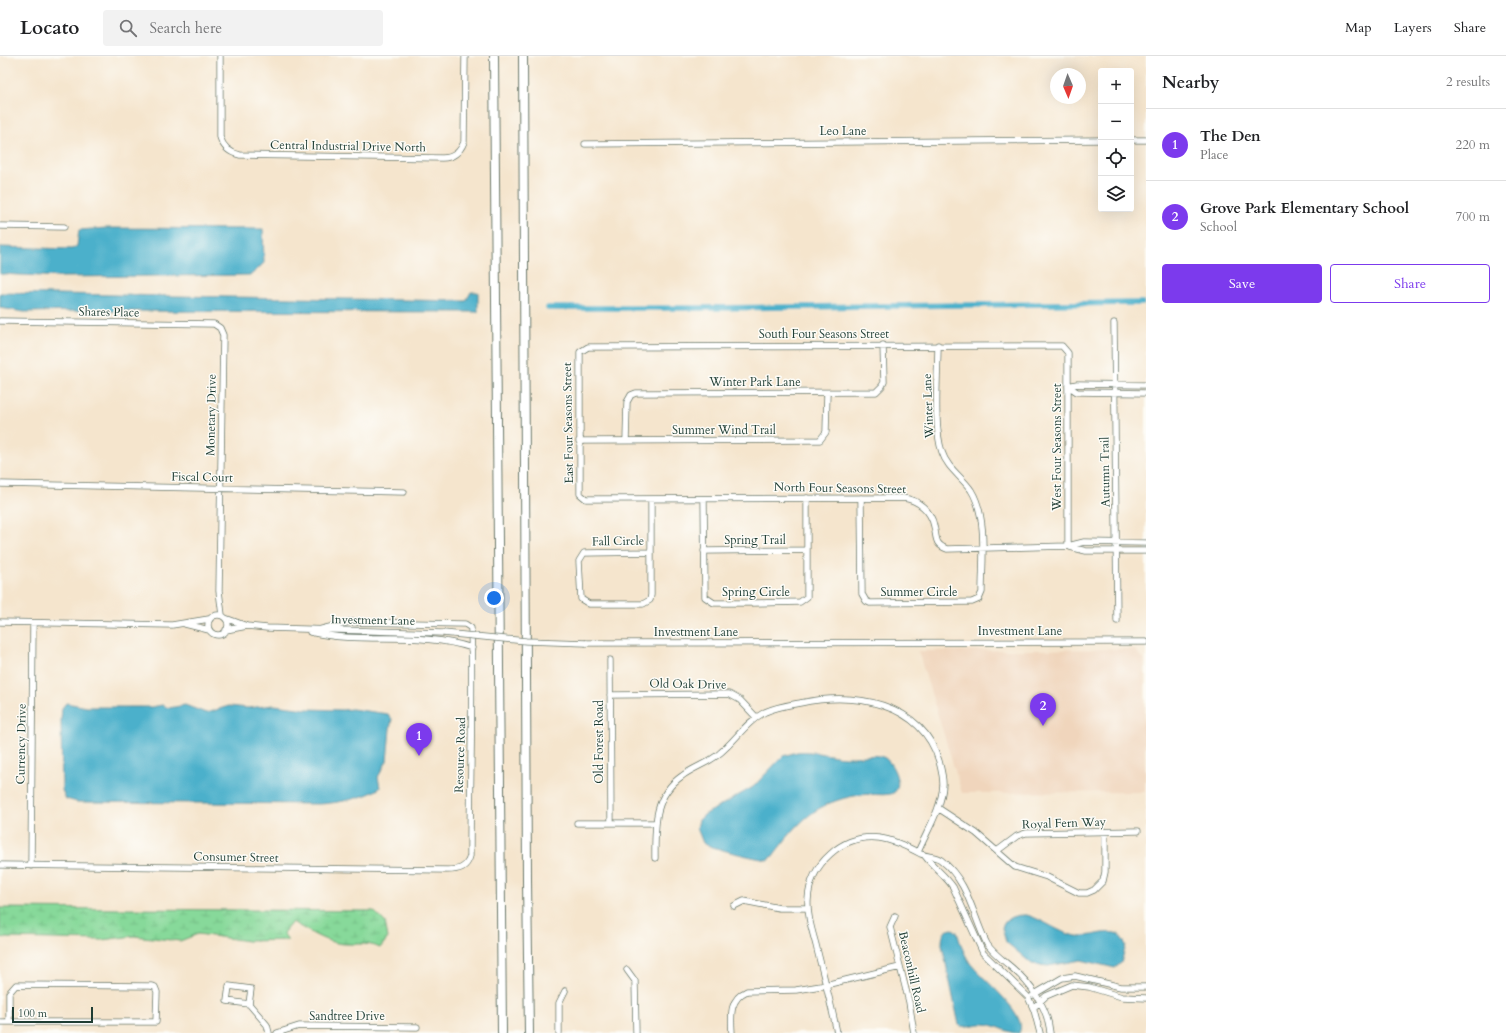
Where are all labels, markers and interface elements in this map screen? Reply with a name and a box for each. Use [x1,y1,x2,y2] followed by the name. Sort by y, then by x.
[103,10,383,46] search box
[20,15,79,41] text: Locato
[117,17,139,39] icon: search
[149,18,222,38] text: Search here
[1345,18,1372,37] text: Map
[1394,18,1432,37] text: Layers
[1454,18,1486,37] text: Share
[1050,68,1086,104] north arrow
[1098,68,1134,212] map controls
[1098,68,1134,104] button: +
[1162,71,1219,94] text: Nearby
[1446,73,1490,91] text: 2 results
[1098,104,1134,140] button: −
[819,123,867,139] street label: Leo Lane
[1200,126,1261,146] text: The Den
[1172,136,1178,154] text: 1
[1456,136,1490,154] text: 220 m
[270,137,426,155] street label: Central Industrial Drive North
[1098,140,1134,176] button: locate
[1200,146,1228,164] text: Place
[1098,176,1134,212] button: layers
[1200,198,1409,218] text: Grove Park Elementary School
[1172,208,1178,226] text: 2
[1456,208,1490,226] text: 700 m
[1200,218,1237,236] text: School
[1162,264,1322,303] button: Save
[1330,264,1490,303] button: Share
[78,303,140,321] street label: Shares Place
[759,326,889,342] street label: South Four Seasons Street
[559,362,577,484] street label: East Four Seasons Street
[919,373,937,440] street label: Winter Lane
[202,374,220,456] street label: Monetary Drive
[708,374,801,390] street label: Winter Park Lane
[1049,383,1065,512] street label: West Four Seasons Street
[672,422,776,438] street label: Summer Wind Trail
[1096,437,1114,507] street label: Autumn Trail
[171,468,233,486] street label: Fiscal Court
[774,479,906,497] street label: North Four Seasons Street
[724,532,786,548] street label: Spring Trail
[592,533,644,549] street label: Fall Circle
[722,584,790,600] street label: Spring Circle
[881,584,957,600] street label: Summer Circle
[484,588,504,608] your location
[331,611,415,629] street label: Investment Lane
[978,623,1062,639] street label: Investment Lane
[654,624,738,640] street label: Investment Lane
[649,675,727,693] street label: Old Oak Drive
[1030,693,1056,726] pin: 2
[591,700,607,784] street label: Old Forest Road
[12,703,30,785] street label: Currency Drive
[451,716,469,793] street label: Resource Road
[406,723,432,756] pin: 1
[1022,814,1107,832] street label: Royal Fern Way
[193,848,279,866] street label: Consumer Street
[895,930,929,1015] street label: Beaconhill Road
[12,1005,93,1024] scale bar
[18,1006,47,1021] text: 100 m
[309,1008,385,1024] street label: Sandtree Drive

